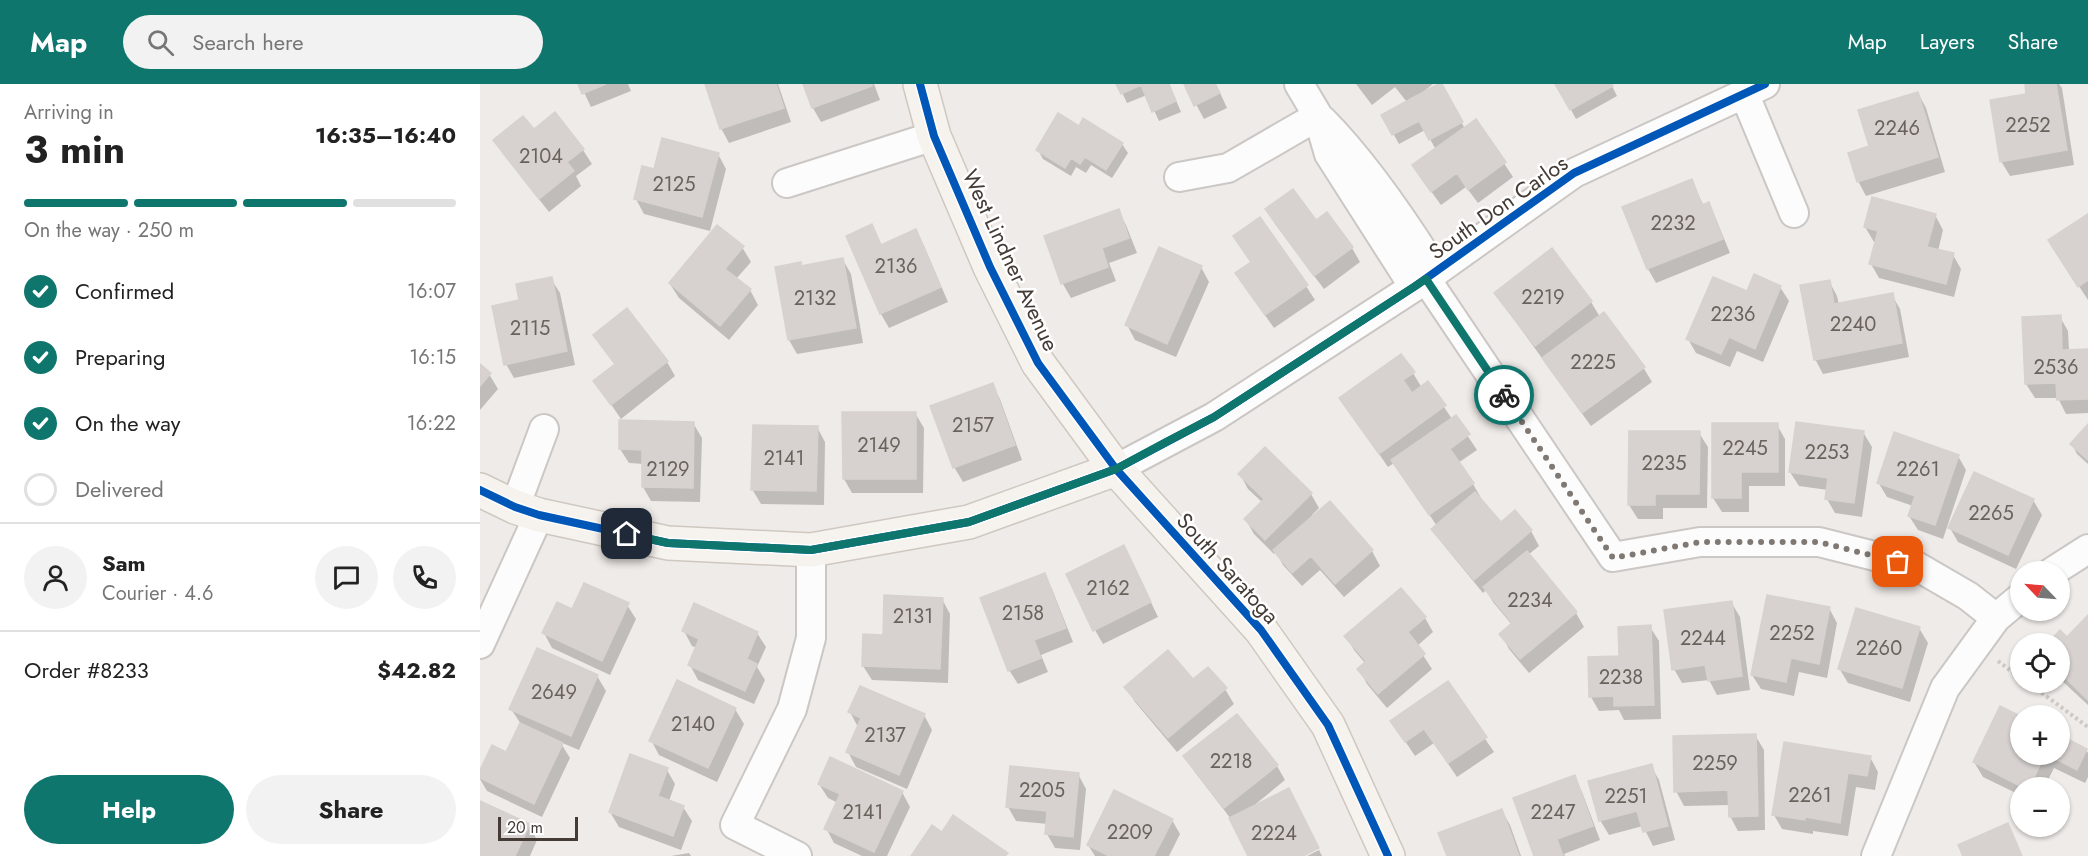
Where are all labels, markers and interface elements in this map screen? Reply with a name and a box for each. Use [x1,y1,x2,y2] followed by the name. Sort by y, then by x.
[123,15,543,69] search box
[30,22,87,63] text: Map
[144,26,177,59] icon: search
[192,26,304,58] text: Search here
[1848,27,1887,57] text: Map
[1920,27,1975,57] text: Layers
[2008,27,2058,57] text: Share
[24,98,114,127] text: Arriving in
[2005,111,2051,140] house number: 2252
[1874,114,1920,143] house number: 2246
[315,119,456,151] text: 16:35–16:40
[24,121,125,178] text: 3 min
[519,142,563,171] house number: 2104
[1422,147,1574,267] street label: South Don Carlos
[955,164,1067,356] street label: West Lindner Avenue
[652,170,696,199] house number: 2125
[1650,209,1696,238] house number: 2232
[24,216,194,245] text: On the way · 250 m
[875,252,917,281] house number: 2136
[24,275,57,308] icon: check
[75,275,174,307] text: Confirmed
[407,277,456,306] text: 16:07
[1521,283,1565,312] house number: 2219
[794,284,836,313] house number: 2132
[1710,300,1756,329] house number: 2236
[1830,310,1876,339] house number: 2240
[510,314,550,343] house number: 2115
[24,341,57,374] icon: check
[75,341,166,373] text: Preparing
[409,343,456,372] text: 16:15
[1570,348,1616,377] house number: 2225
[2033,353,2079,382] house number: 2536
[1474,365,1534,425] courier
[1488,379,1521,412] icon: bike
[24,407,57,440] icon: check
[75,407,180,439] text: On the way
[407,409,456,438] text: 16:22
[952,411,995,440] house number: 2157
[857,431,901,460] house number: 2149
[1722,434,1768,463] house number: 2245
[1805,438,1850,467] house number: 2253
[763,444,805,473] house number: 2141
[1642,449,1686,478] house number: 2235
[646,455,690,484] house number: 2129
[1896,455,1940,484] house number: 2261
[75,473,164,505] text: Delivered
[1968,499,2014,528] house number: 2265
[1169,505,1287,631] street label: South Saratoga
[601,508,652,559] pin
[610,517,643,550] icon: home
[1872,536,1923,587] pin
[1881,545,1914,578] icon: bag
[24,546,87,609] button: person
[315,546,378,609] button: chat
[393,546,456,609] button: phone
[102,547,146,579] text: Sam
[2010,561,2070,621] north arrow
[2010,561,2070,837] map controls
[1086,574,1130,603] house number: 2162
[102,579,214,608] text: Courier · 4.6
[1507,586,1553,615] house number: 2234
[1002,599,1044,628] house number: 2158
[893,602,933,631] house number: 2131
[1769,619,1815,648] house number: 2252
[1680,624,1726,653] house number: 2244
[2010,633,2070,693] button: locate
[1856,634,1902,663] house number: 2260
[24,654,149,686] text: Order #8233
[377,654,456,686] text: $42.82
[1599,663,1643,692] house number: 2238
[531,678,577,707] house number: 2649
[2010,705,2070,765] button: +
[671,710,715,739] house number: 2140
[864,721,906,750] house number: 2137
[1210,747,1252,776] house number: 2218
[1692,749,1738,778] house number: 2259
[24,775,234,844] button: Help
[246,775,456,844] button: Share
[1019,776,1065,805] house number: 2205
[2010,777,2070,837] button: −
[1788,781,1832,810] house number: 2261
[1604,782,1648,811] house number: 2251
[842,798,884,827] house number: 2141
[1531,798,1576,827] house number: 2247
[498,814,578,842] scale bar
[507,816,543,839] text: 20 m
[1107,818,1153,847] house number: 2209
[1251,819,1297,848] house number: 2224

